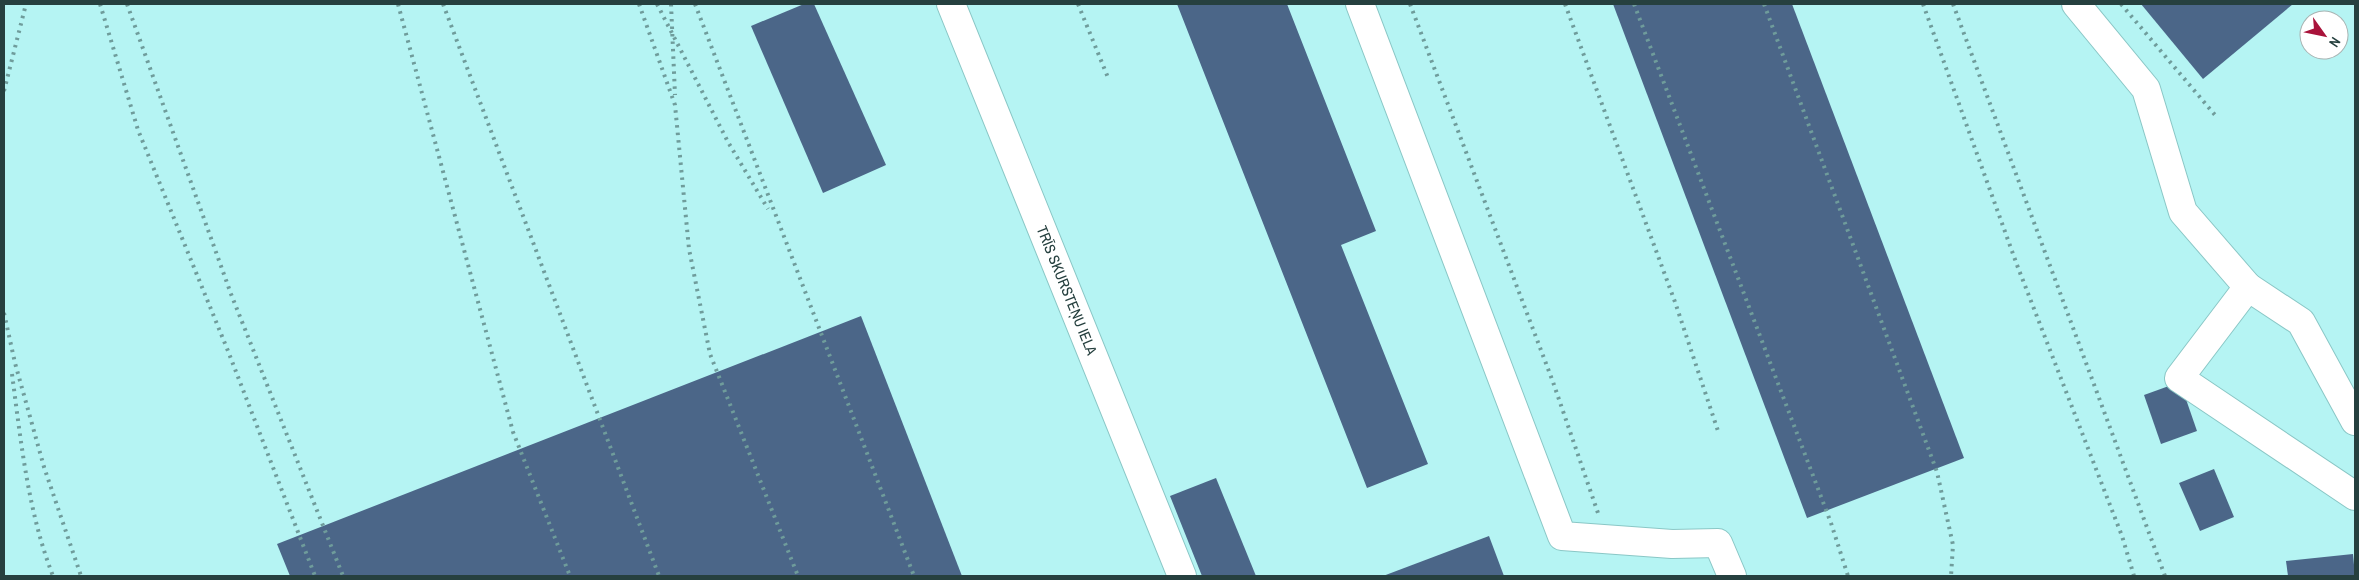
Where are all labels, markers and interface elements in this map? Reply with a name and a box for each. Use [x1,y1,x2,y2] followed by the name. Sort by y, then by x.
[2299,10,2349,60] north arrow
[2325,34,2345,50] text: N
[1032,223,1103,359] street label: TRĪS SKURSTEŅU IELA

